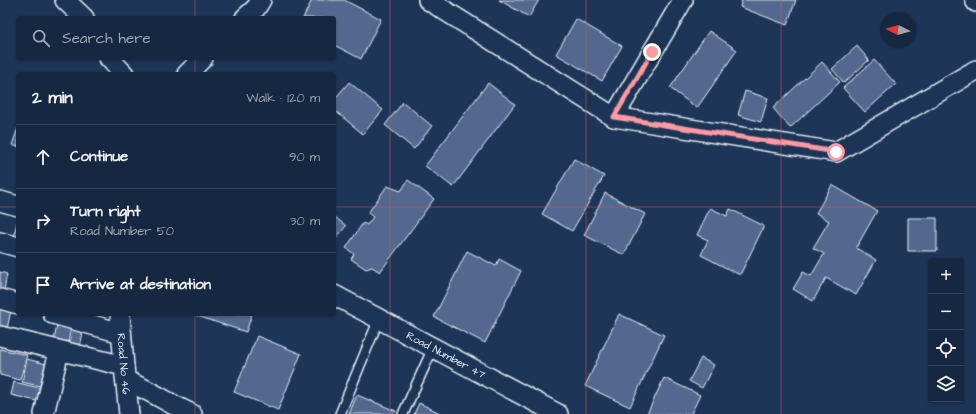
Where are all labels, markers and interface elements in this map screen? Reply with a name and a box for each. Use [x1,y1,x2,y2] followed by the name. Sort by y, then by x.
[880,12,916,48] north arrow
[16,16,336,60] search box
[30,27,52,49] icon: search
[62,28,151,49] text: Search here
[643,43,661,61] route end
[32,86,73,110] text: 2 min
[246,89,320,107] text: Walk · 120 m
[827,143,845,161] route start
[32,146,54,168] icon: ahead
[70,146,128,167] text: Continue
[289,148,320,166] text: 90 m
[70,201,141,222] text: Turn right
[32,210,54,232] icon: right
[290,212,320,230] text: 30 m
[70,222,174,240] text: Road Number 50
[928,258,964,402] map controls
[928,258,964,294] button: +
[32,274,54,296] icon: arrive
[70,274,211,295] text: Arrive at destination
[928,294,964,330] button: −
[404,328,488,382] street label: Road Number 47
[928,330,964,366] button: locate
[113,333,134,395] street label: Road No 46
[928,366,964,402] button: layers

